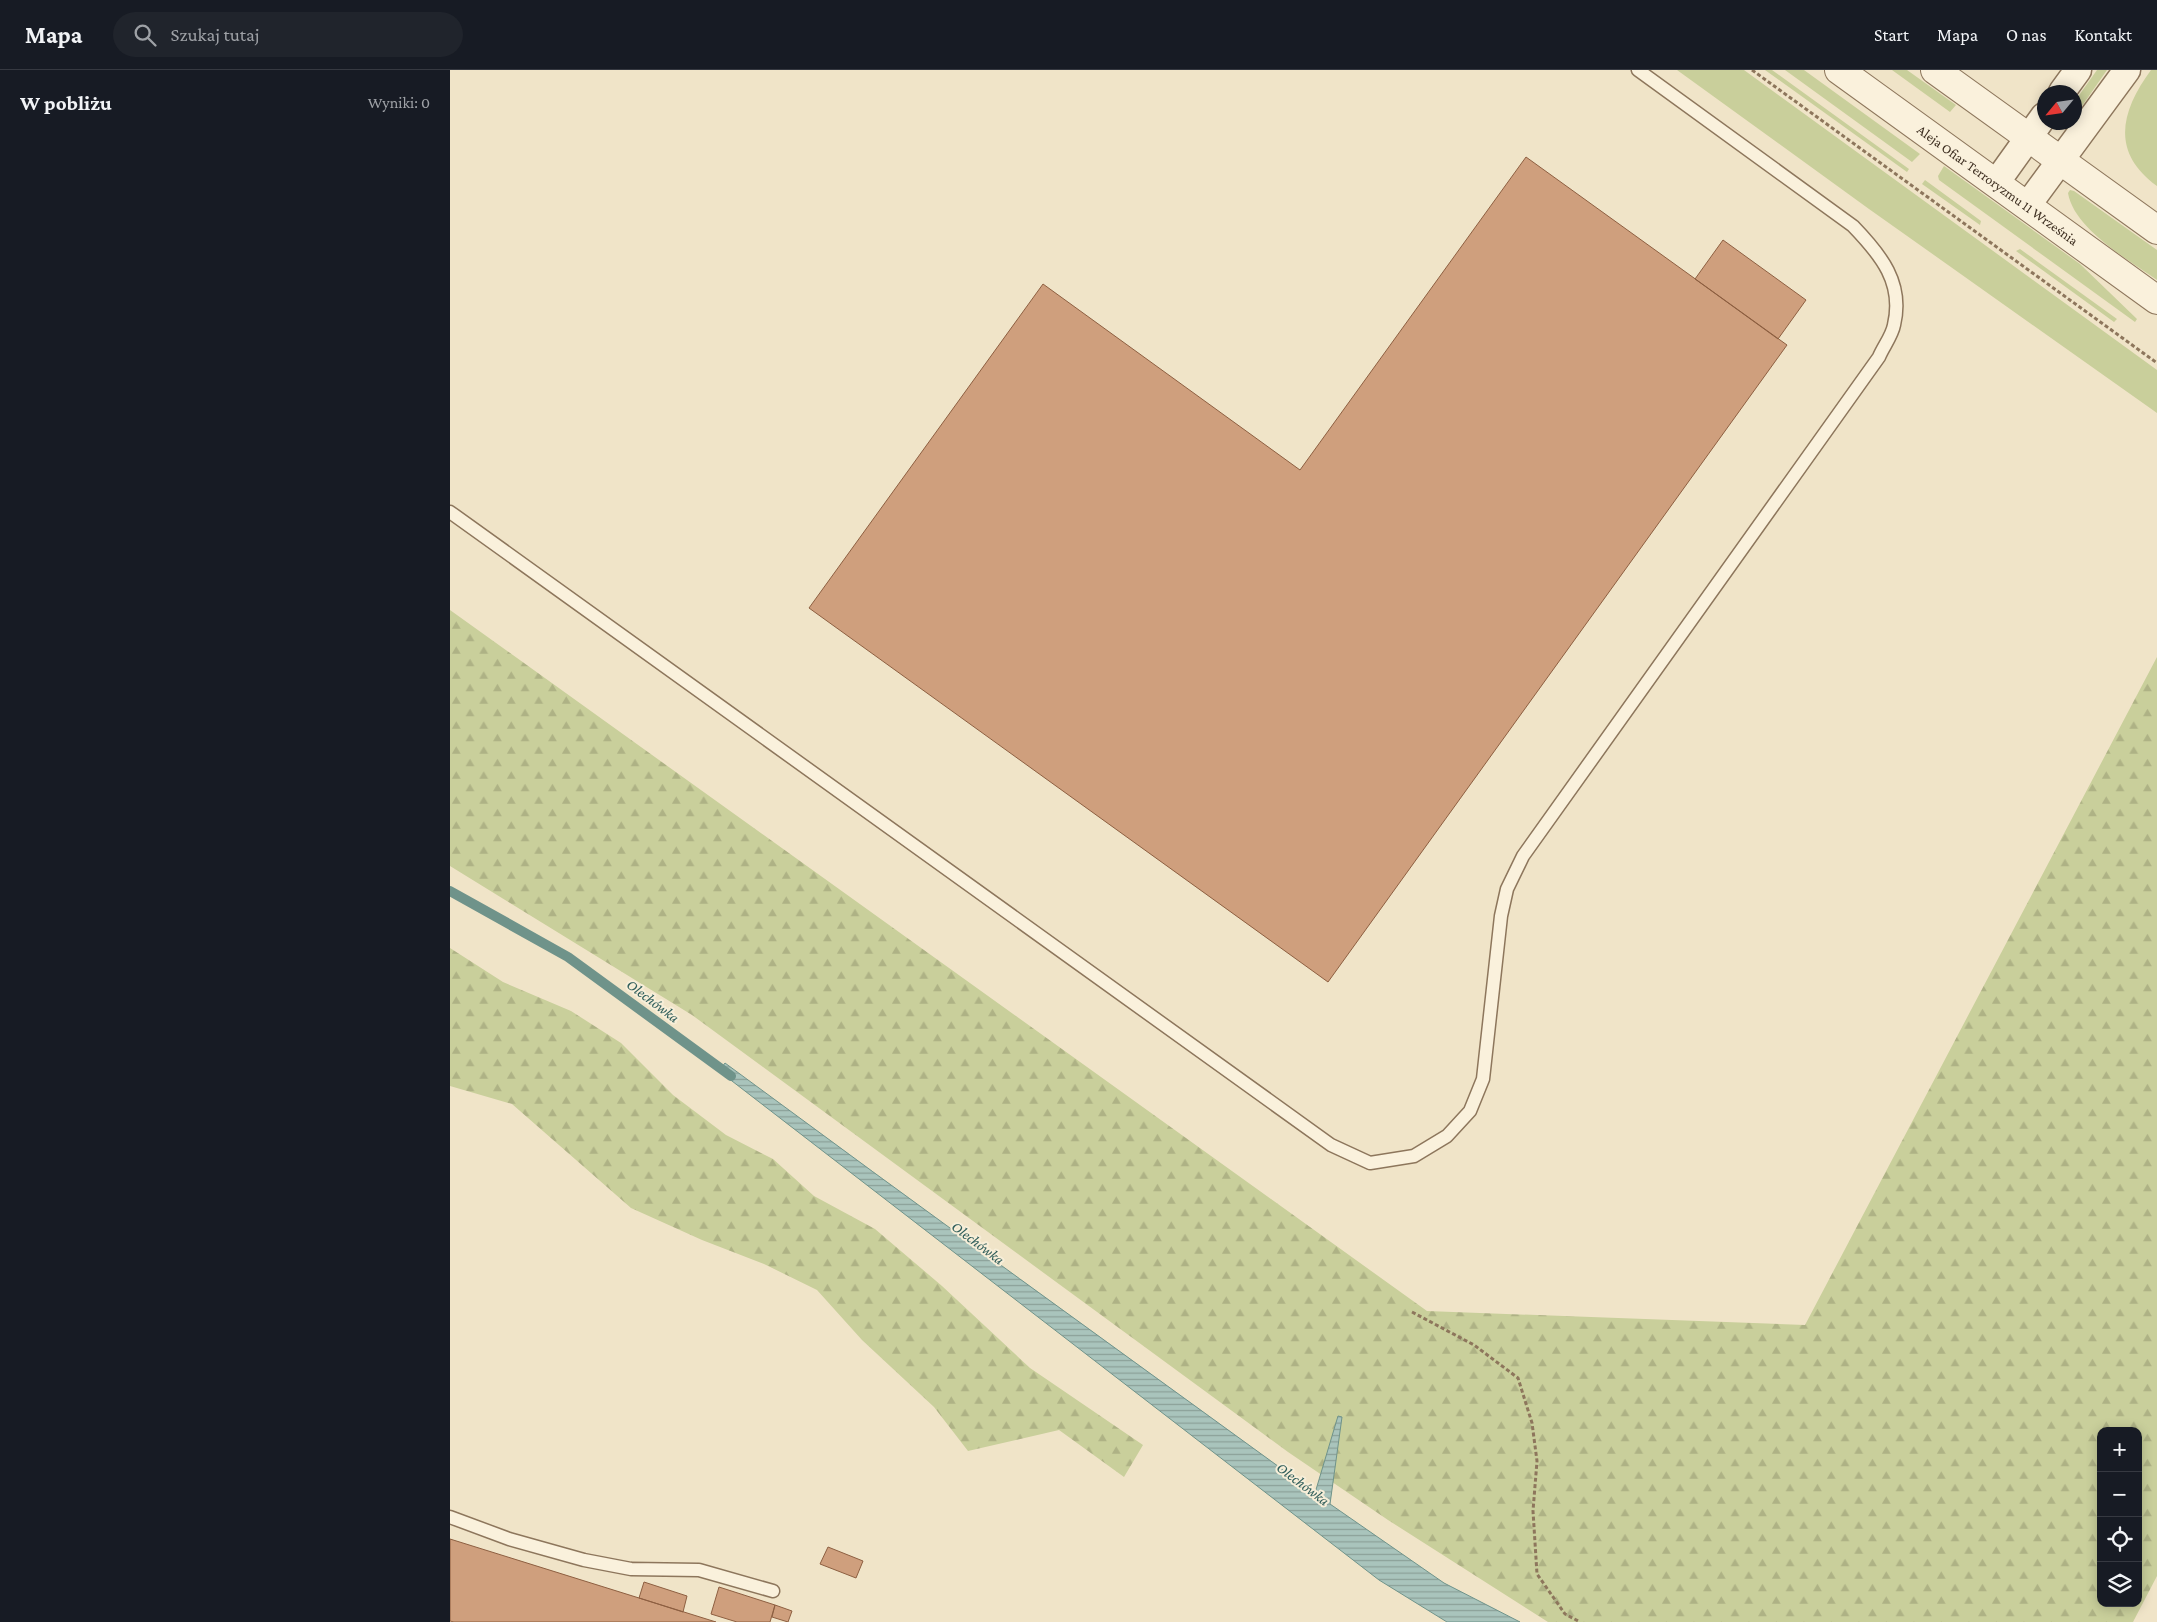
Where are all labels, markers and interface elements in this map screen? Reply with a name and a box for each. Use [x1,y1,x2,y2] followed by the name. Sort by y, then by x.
[113,12,463,57] search box
[25,21,83,48] text: Mapa
[131,21,159,49] icon: search
[171,24,259,45] text: Szukaj tutaj
[1874,25,1909,45] text: Start
[1937,25,1978,45] text: Mapa
[2006,25,2047,45] text: O nas
[2075,25,2132,45] text: Kontakt
[2037,85,2082,130] north arrow
[20,91,112,115] text: W pobliżu
[368,94,430,111] text: Wyniki: 0
[1914,121,2082,249] street label: Aleja Ofiar Terroryzmu 11 Września
[624,976,682,1026] water label: Olechówka
[949,1218,1007,1268] water label: Olechówka
[2097,1427,2142,1607] map controls
[2097,1427,2142,1472] button: +
[1274,1459,1332,1509] water label: Olechówka
[2097,1472,2142,1517] button: −
[2097,1517,2142,1562] button: locate
[2097,1562,2142,1607] button: layers

